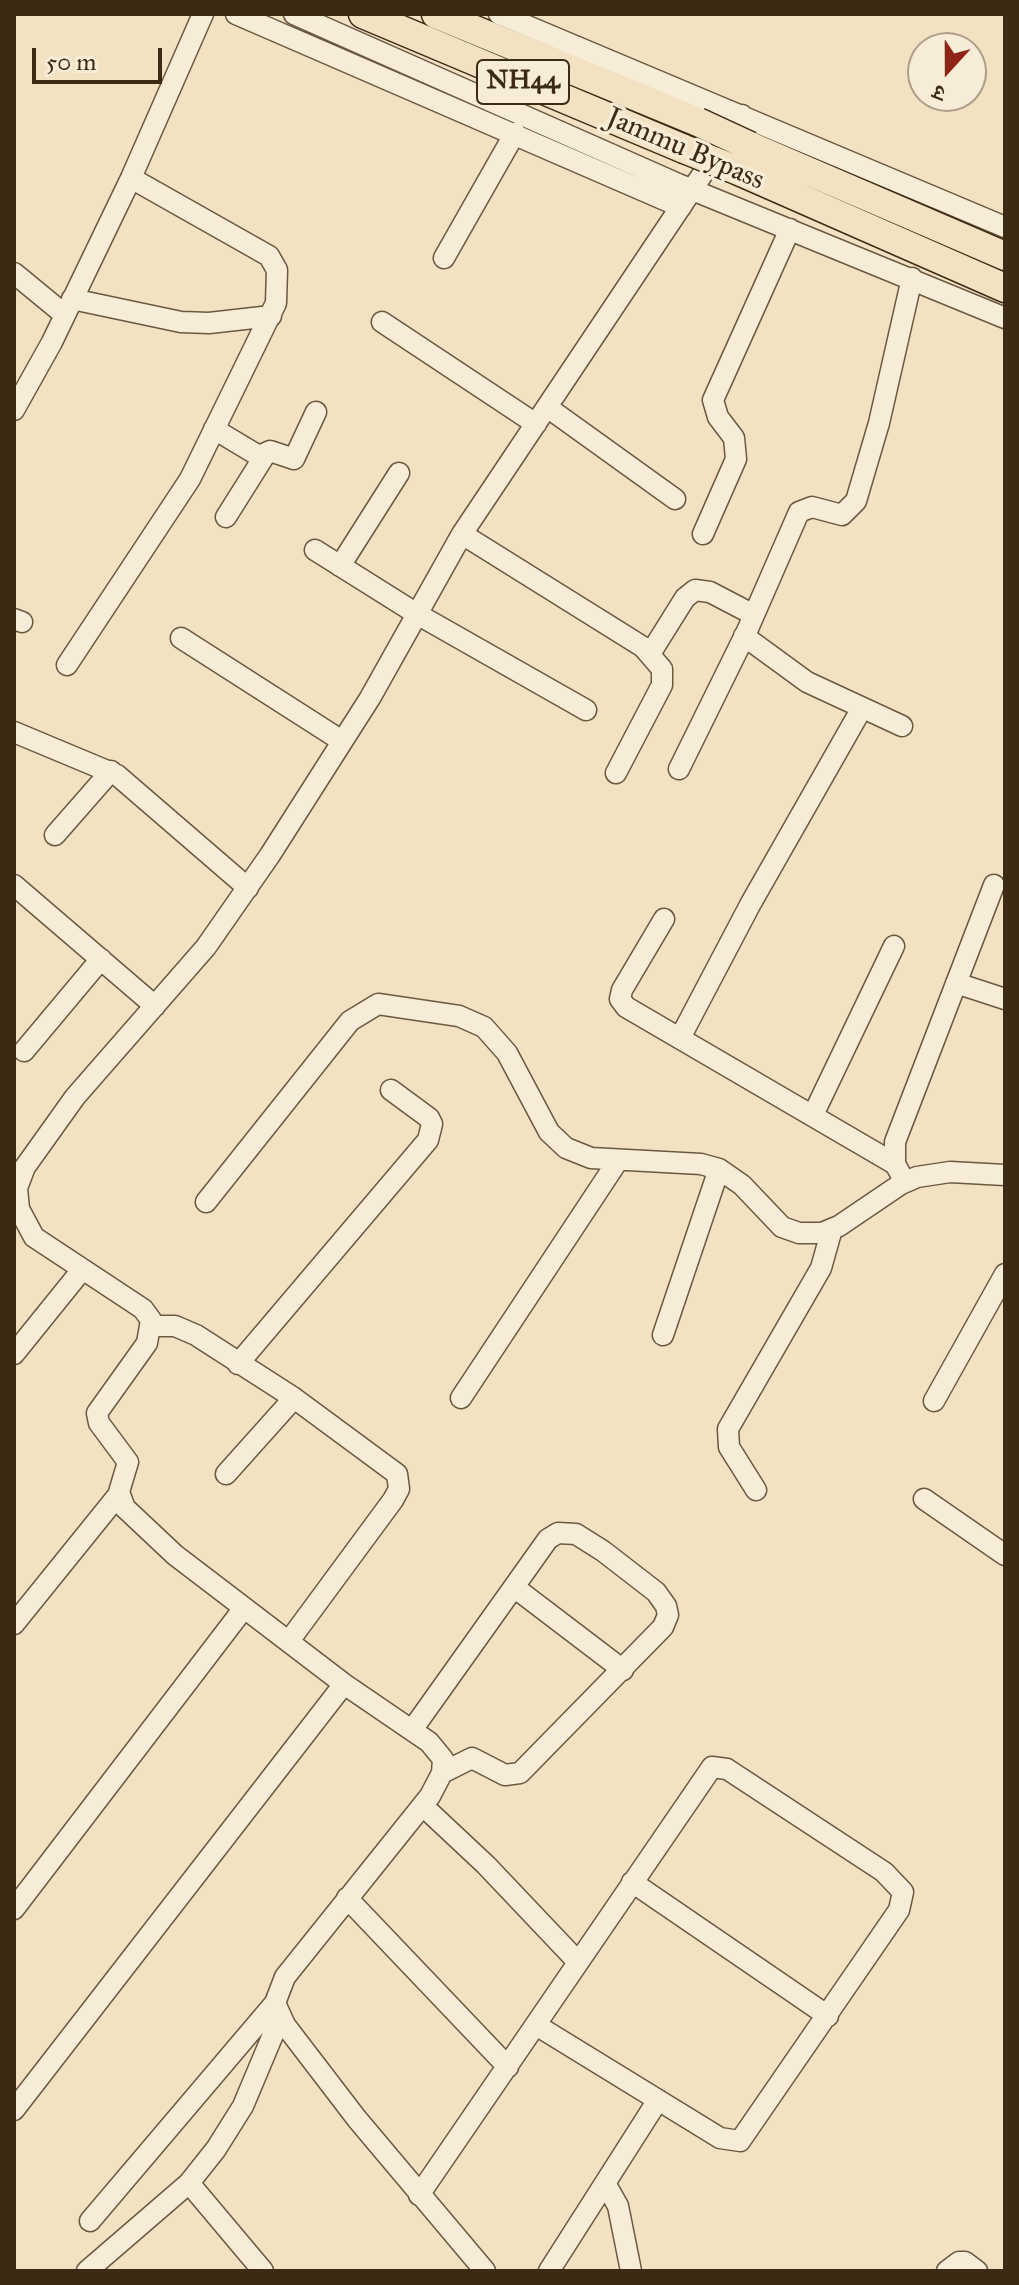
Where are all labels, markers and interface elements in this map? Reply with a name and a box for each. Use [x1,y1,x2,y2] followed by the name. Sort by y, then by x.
[36,32,166,82] scale bar
[907,32,987,112] north arrow
[46,47,96,77] text: 50 m
[477,60,569,104] road number: NH44
[929,78,949,108] text: उ
[601,102,769,198] street label: Jammu Bypass

